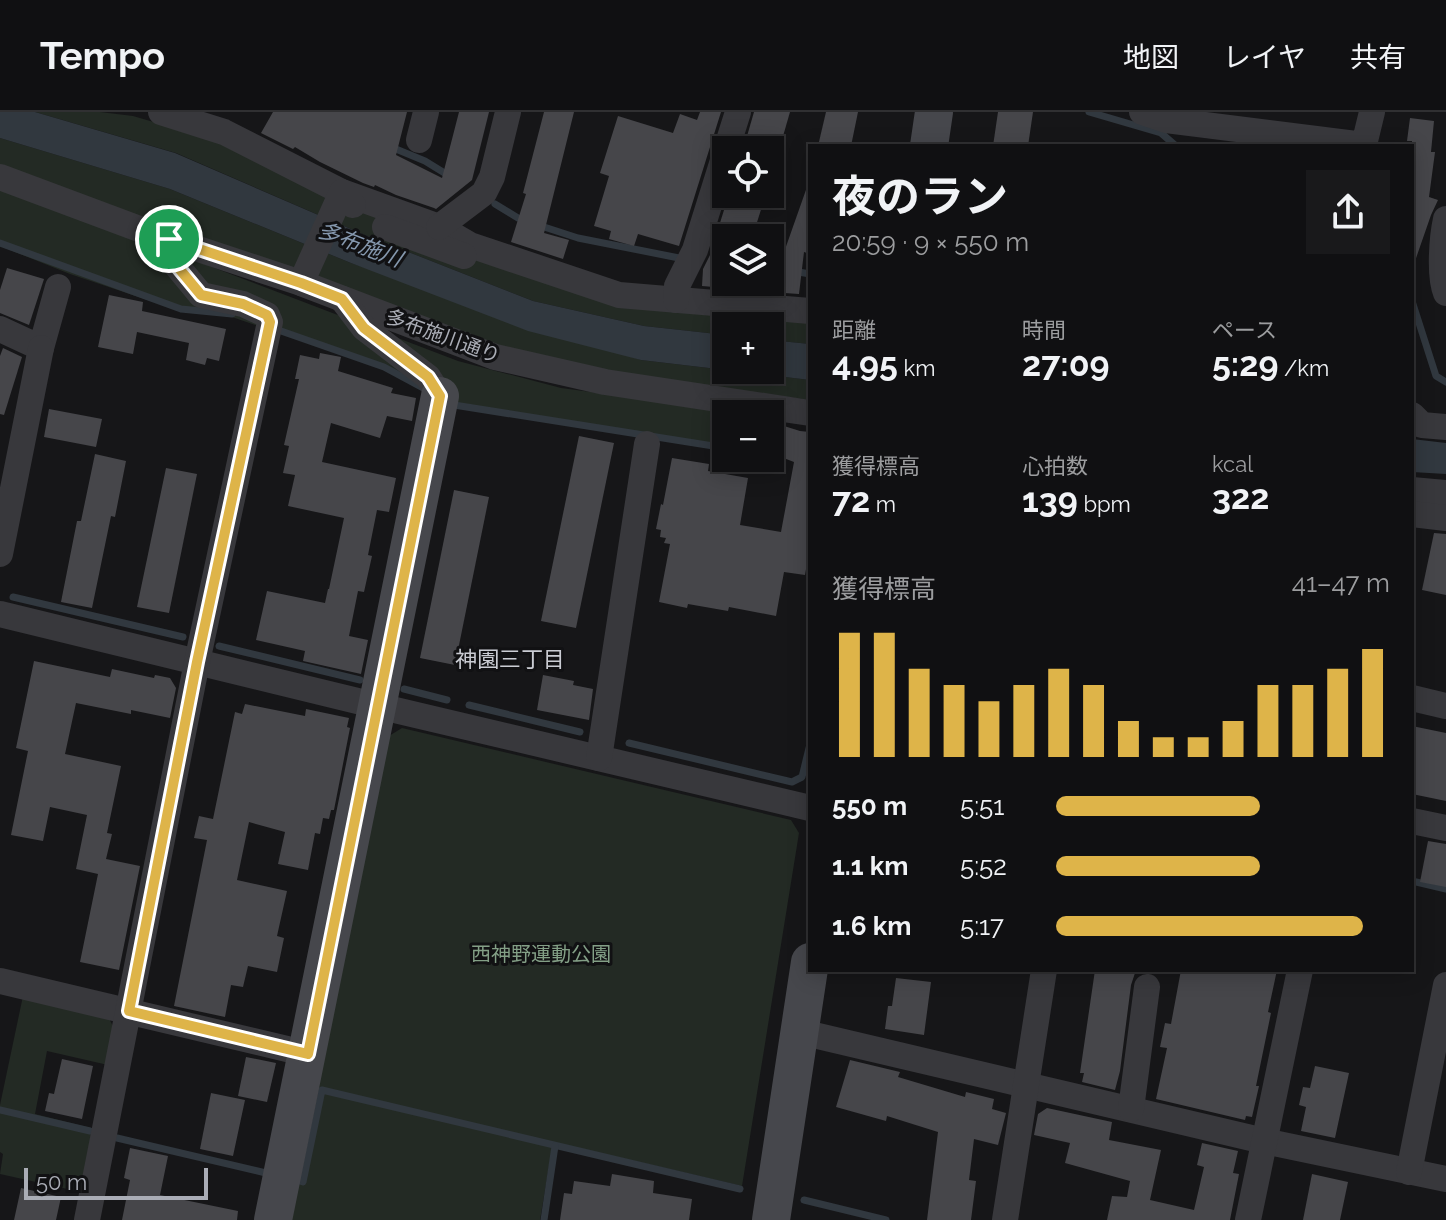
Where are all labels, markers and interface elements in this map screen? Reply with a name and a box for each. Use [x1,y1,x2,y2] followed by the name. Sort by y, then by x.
[40,33,165,78] text: Tempo
[1123,41,1179,74] text: 地図
[1223,41,1306,74] text: レイヤ
[1350,41,1406,74] text: 共有
[712,136,784,472] map controls
[712,136,784,208] button: locate
[1306,170,1390,254] button: share
[832,171,1008,222] text: 夜のラン
[135,205,203,273] pin
[314,216,408,273] water label: 多布施川
[147,217,191,261] icon: arrive
[712,224,784,296] button: layers
[832,227,1029,257] text: 20:59 · 9 × 550 m
[383,304,503,368] street label: 多布施川通り
[712,312,784,384] button: +
[832,317,876,343] text: 距離
[1022,317,1066,343] text: 時間
[1212,317,1277,343] text: ペース
[832,344,898,384] text: 4.95
[1022,344,1110,384] text: 27:09
[1212,344,1278,384] text: 5:29
[898,355,935,381] text: km
[1278,355,1329,381] text: /km
[712,400,784,472] button: −
[1212,451,1253,477] text: kcal
[832,453,920,479] text: 獲得標高
[1022,453,1088,479] text: 心拍数
[1212,477,1269,517] text: 322
[832,480,870,520] text: 72
[1022,480,1078,520] text: 139
[870,491,896,517] text: m
[1078,491,1131,517] text: bpm
[1292,568,1390,598] text: 41–47 m
[832,574,936,604] text: 獲得標高
[455,646,565,672] district label: 神園三丁目
[832,791,907,821] text: 550 m
[960,791,1004,821] text: 5:51
[832,851,909,881] text: 1.1 km
[960,851,1007,881] text: 5:52
[832,911,911,941] text: 1.6 km
[960,911,1004,941] text: 5:17
[471,942,611,966] park label: 西神野運動公園
[24,1164,208,1200] scale bar
[36,1169,87,1195] text: 50 m

